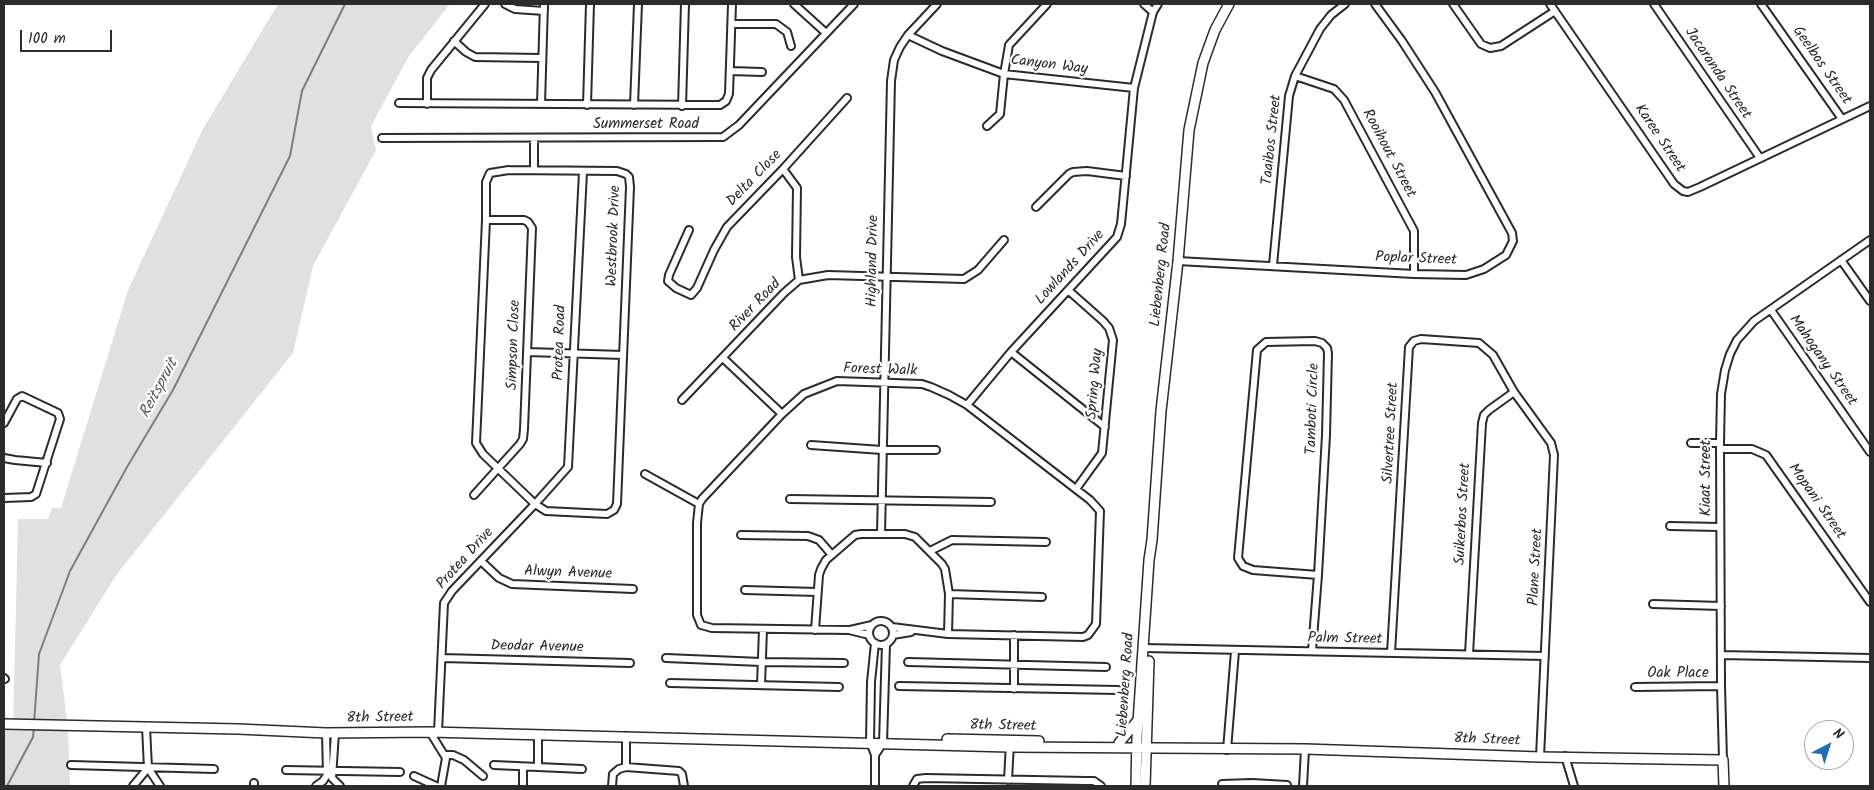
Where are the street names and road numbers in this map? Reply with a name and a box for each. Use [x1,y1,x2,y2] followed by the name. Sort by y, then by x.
[1787,23,1855,109] street label: Geelbos Street
[1680,25,1754,123] street label: Jacaranda Street
[1009,52,1089,80] street label: Canyon Way
[1259,94,1287,186] street label: Taaibos Street
[1630,101,1688,177] street label: Karee Street
[1357,107,1419,201] street label: Rooihout Street
[593,116,699,134] street label: Summerset Road
[724,147,786,211] street label: Delta Close
[604,185,626,287] street label: Westbrook Drive
[864,215,884,307] street label: Highland Drive
[1148,222,1176,328] street label: Liebenberg Road
[1033,227,1109,309] street label: Lowlands Drive
[1375,250,1457,270] street label: Poplar Street
[726,276,786,336] street label: River Road
[504,299,526,391] street label: Simpson Close
[551,305,571,381] street label: Protea Road
[1784,312,1860,410] street label: Mahogany Street
[1084,348,1108,420] street label: Spring Way
[843,361,917,381] street label: Forest Walk
[1303,363,1325,455] street label: Tamboti Circle
[1380,382,1404,484] street label: Silvertree Street
[1698,440,1716,516] street label: Kiaat Street
[1783,461,1849,543] street label: Mopani Street
[1452,462,1476,566] street label: Suikerbos Street
[434,524,498,594] street label: Protea Drive
[1526,528,1548,606] street label: Plane Street
[524,563,612,585] street label: Alwyn Avenue
[1307,630,1383,650] street label: Palm Street
[1114,633,1140,737] street label: Liebenberg Road
[490,638,584,658] street label: Deodar Avenue
[1647,665,1709,683] street label: Oak Place
[346,709,414,729] street label: 8th Street
[969,717,1037,737] street label: 8th Street
[1453,731,1521,751] street label: 8th Street

